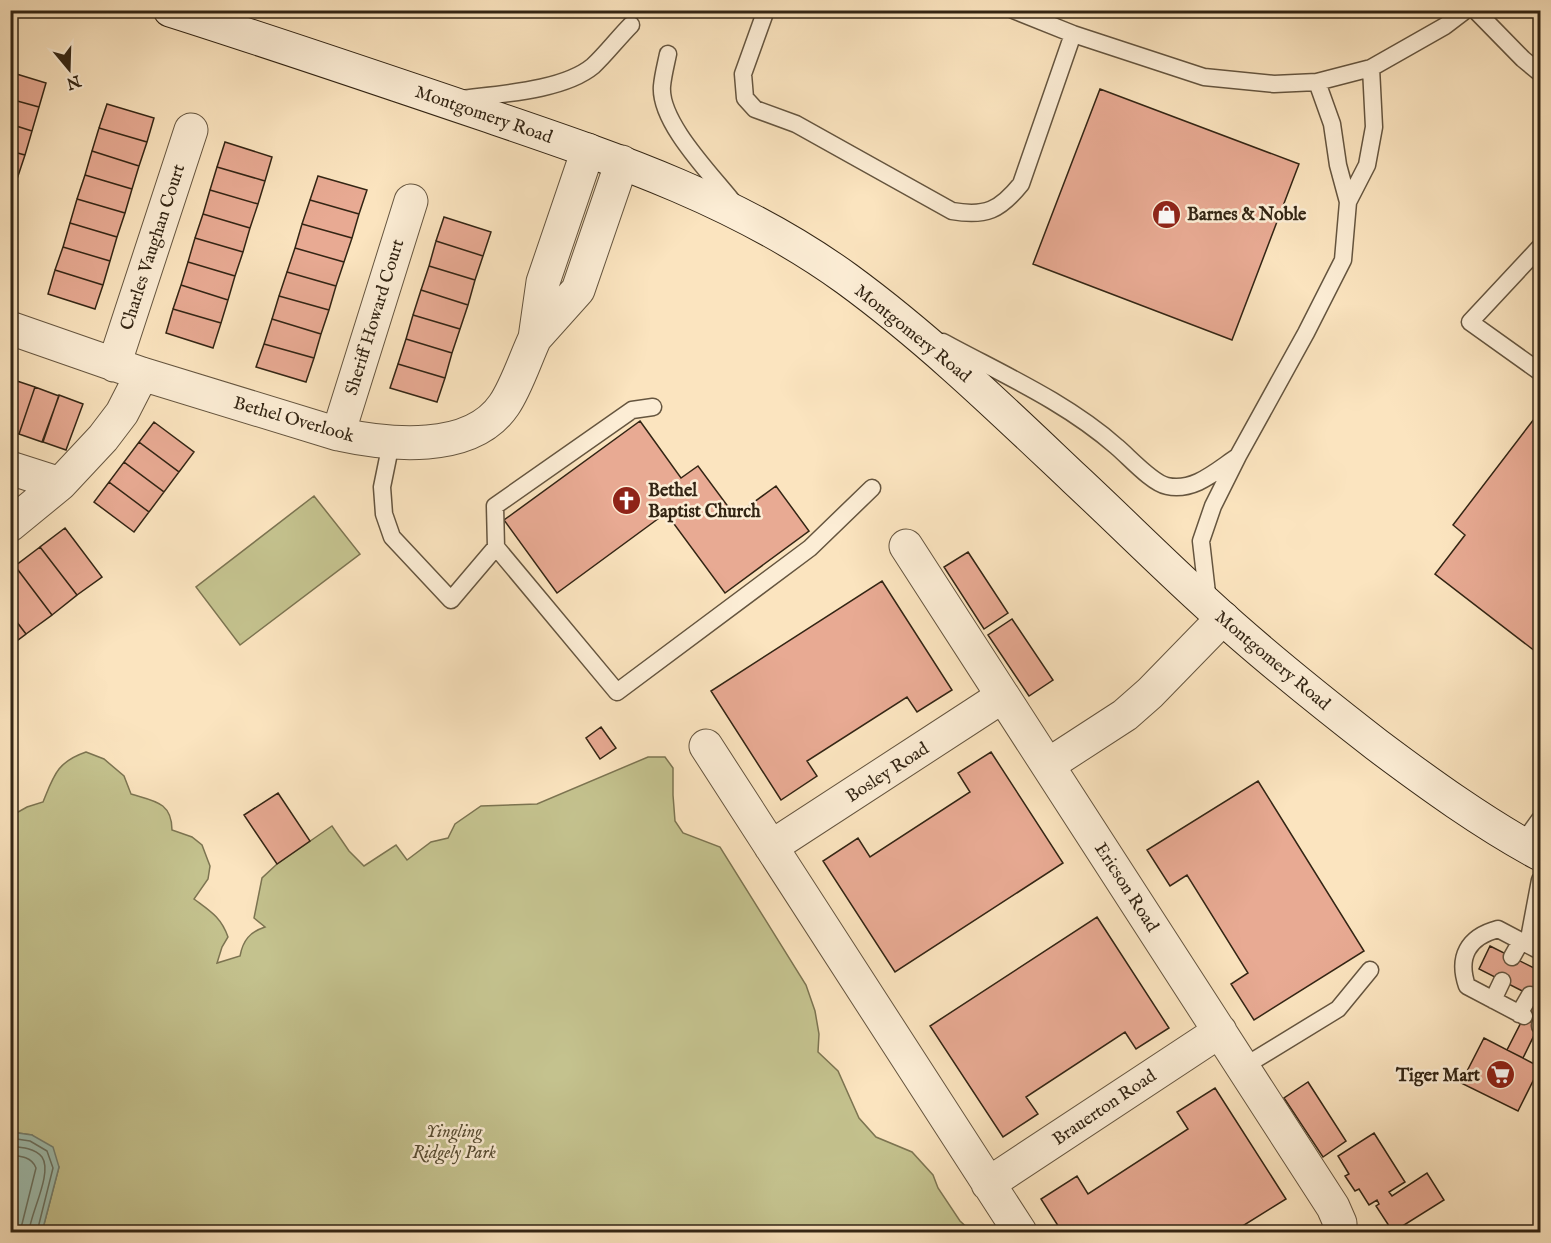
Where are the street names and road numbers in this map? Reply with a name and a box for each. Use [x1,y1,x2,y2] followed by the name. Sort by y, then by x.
[412,81,556,150] street label: Montgomery Road
[116,162,191,333] street label: Charles Vaughan Court
[341,237,410,398] street label: Sheriff Howard Court
[849,280,975,389] street label: Montgomery Road
[231,392,357,449] street label: Bethel Overlook
[1210,606,1335,716] street label: Montgomery Road
[842,738,934,809] street label: Bosley Road
[1088,839,1163,937] street label: Ericson Road
[1048,1065,1162,1151] street label: Brauerton Road

